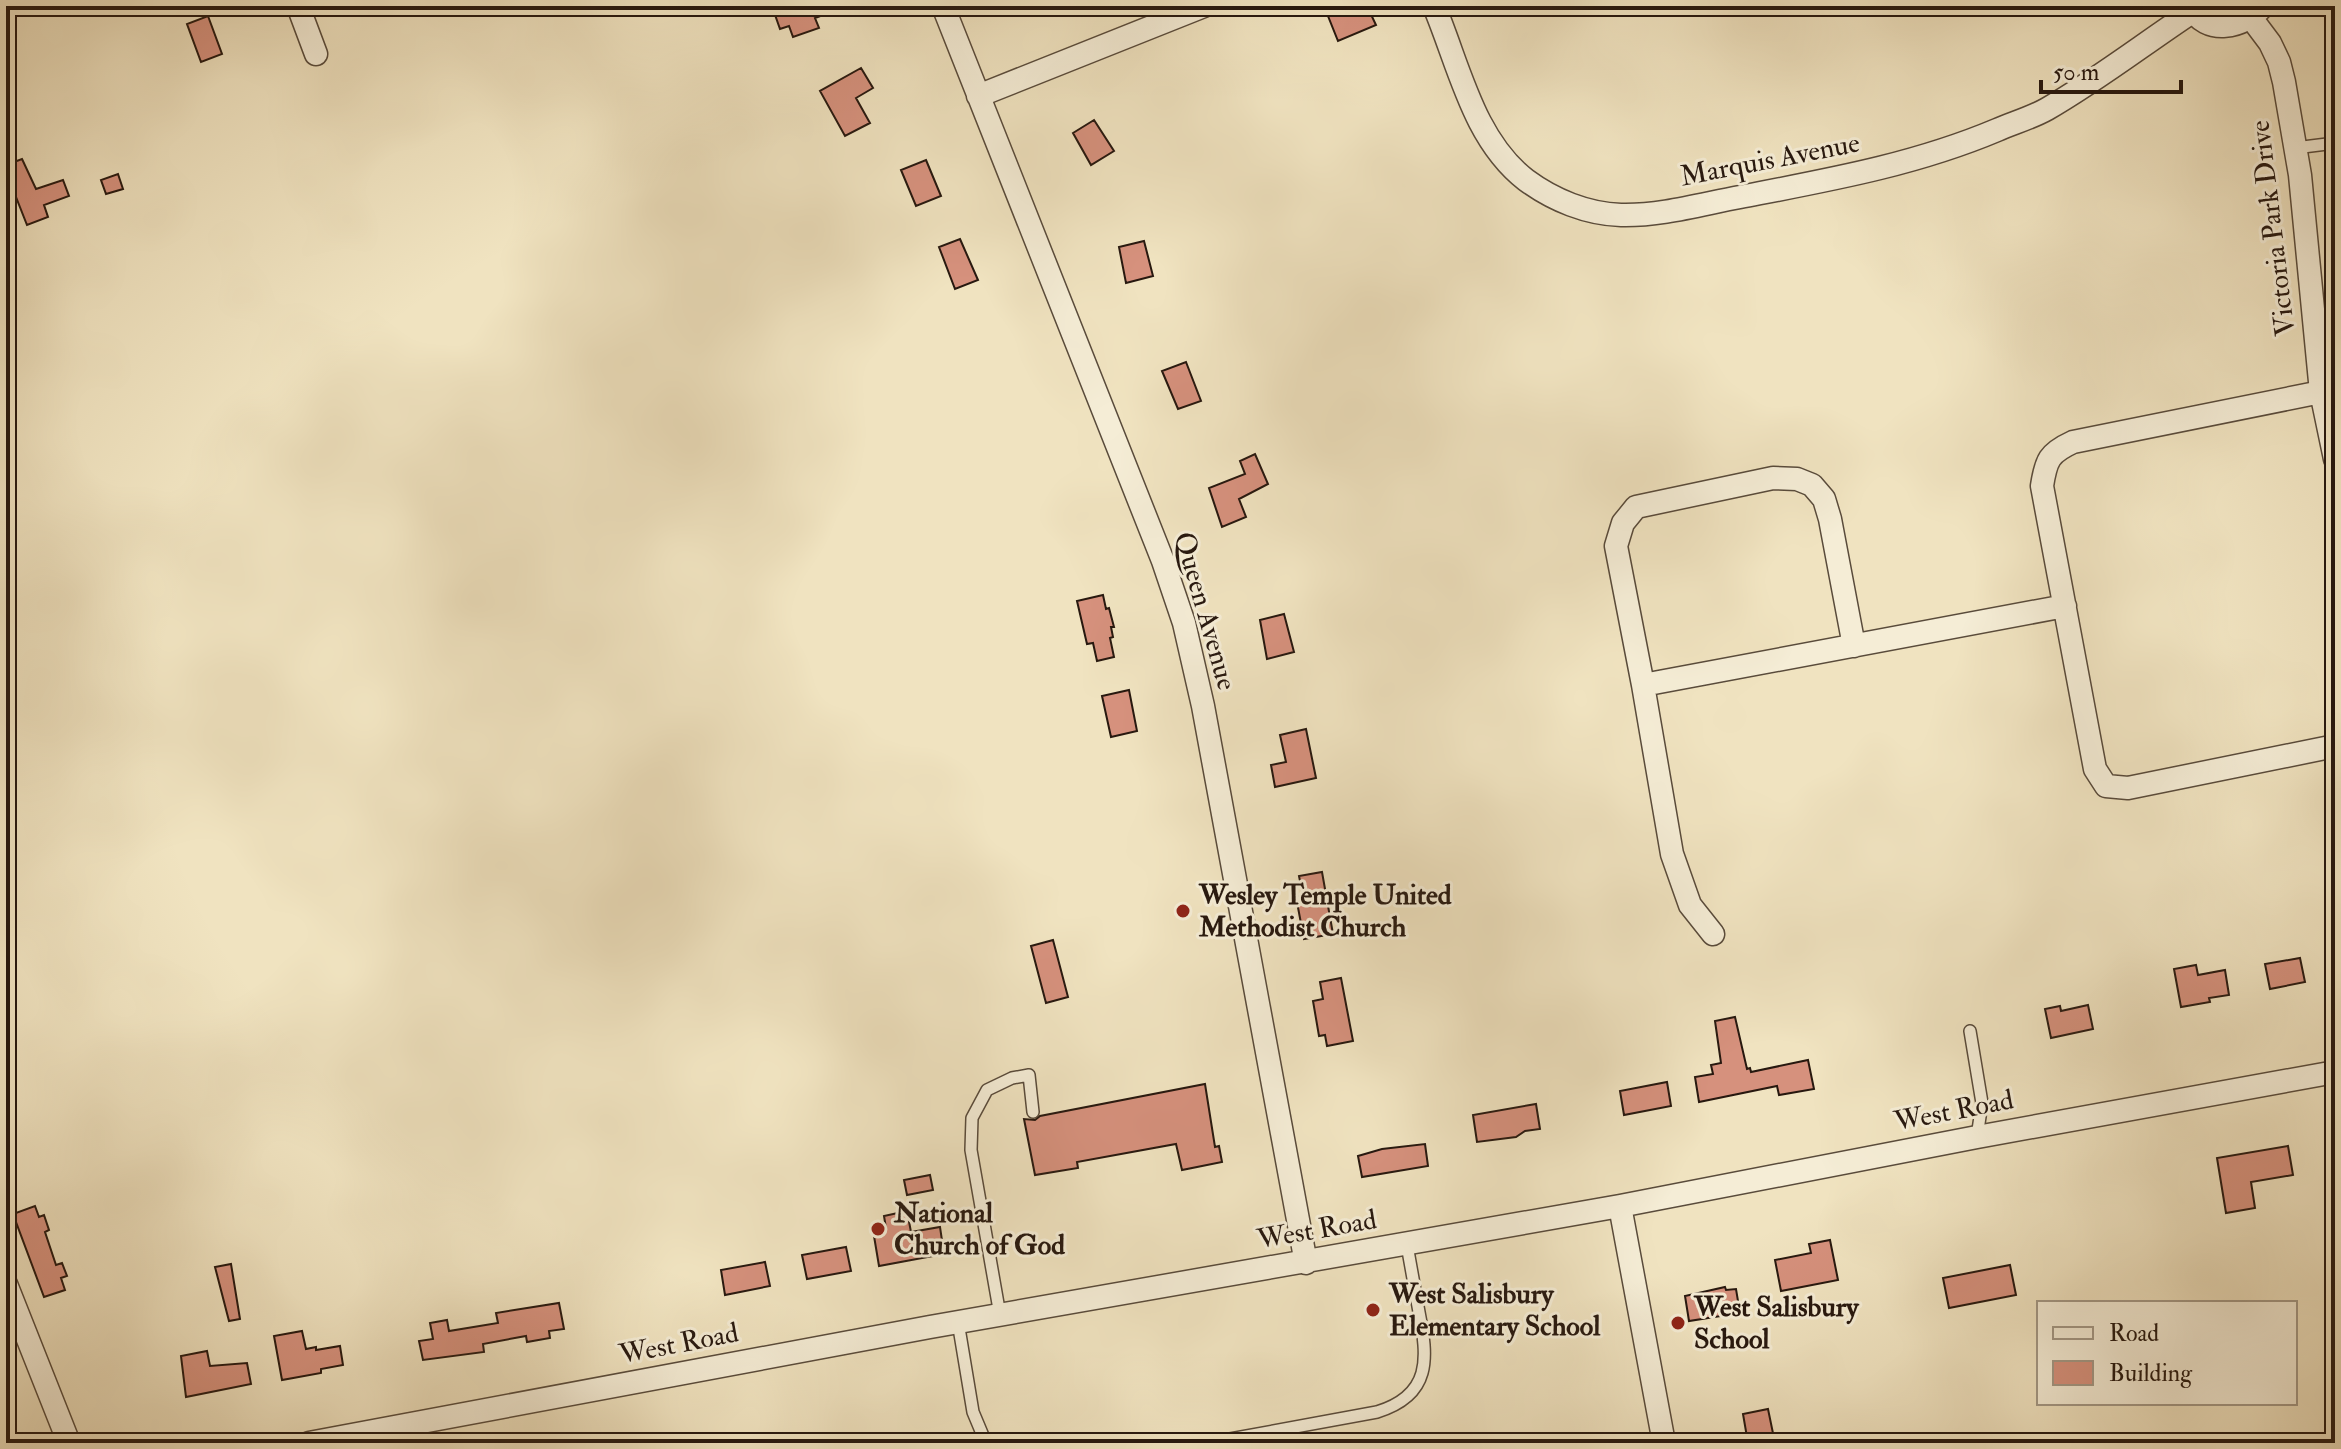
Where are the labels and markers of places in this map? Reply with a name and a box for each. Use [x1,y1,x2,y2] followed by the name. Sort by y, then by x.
[1198,878,1452,945] place label: Wesley Temple United Methodist Church
[1174,902,1192,920] marker: Wesley Temple United Methodist Church
[893,1196,1065,1263] place label: National Church of God
[869,1220,887,1238] marker: National Church of God
[1388,1277,1601,1344] place label: West Salisbury Elementary School
[1693,1290,1860,1357] place label: West Salisbury School
[1364,1301,1382,1319] marker: West Salisbury Elementary School
[1669,1314,1687,1332] marker: West Salisbury School

